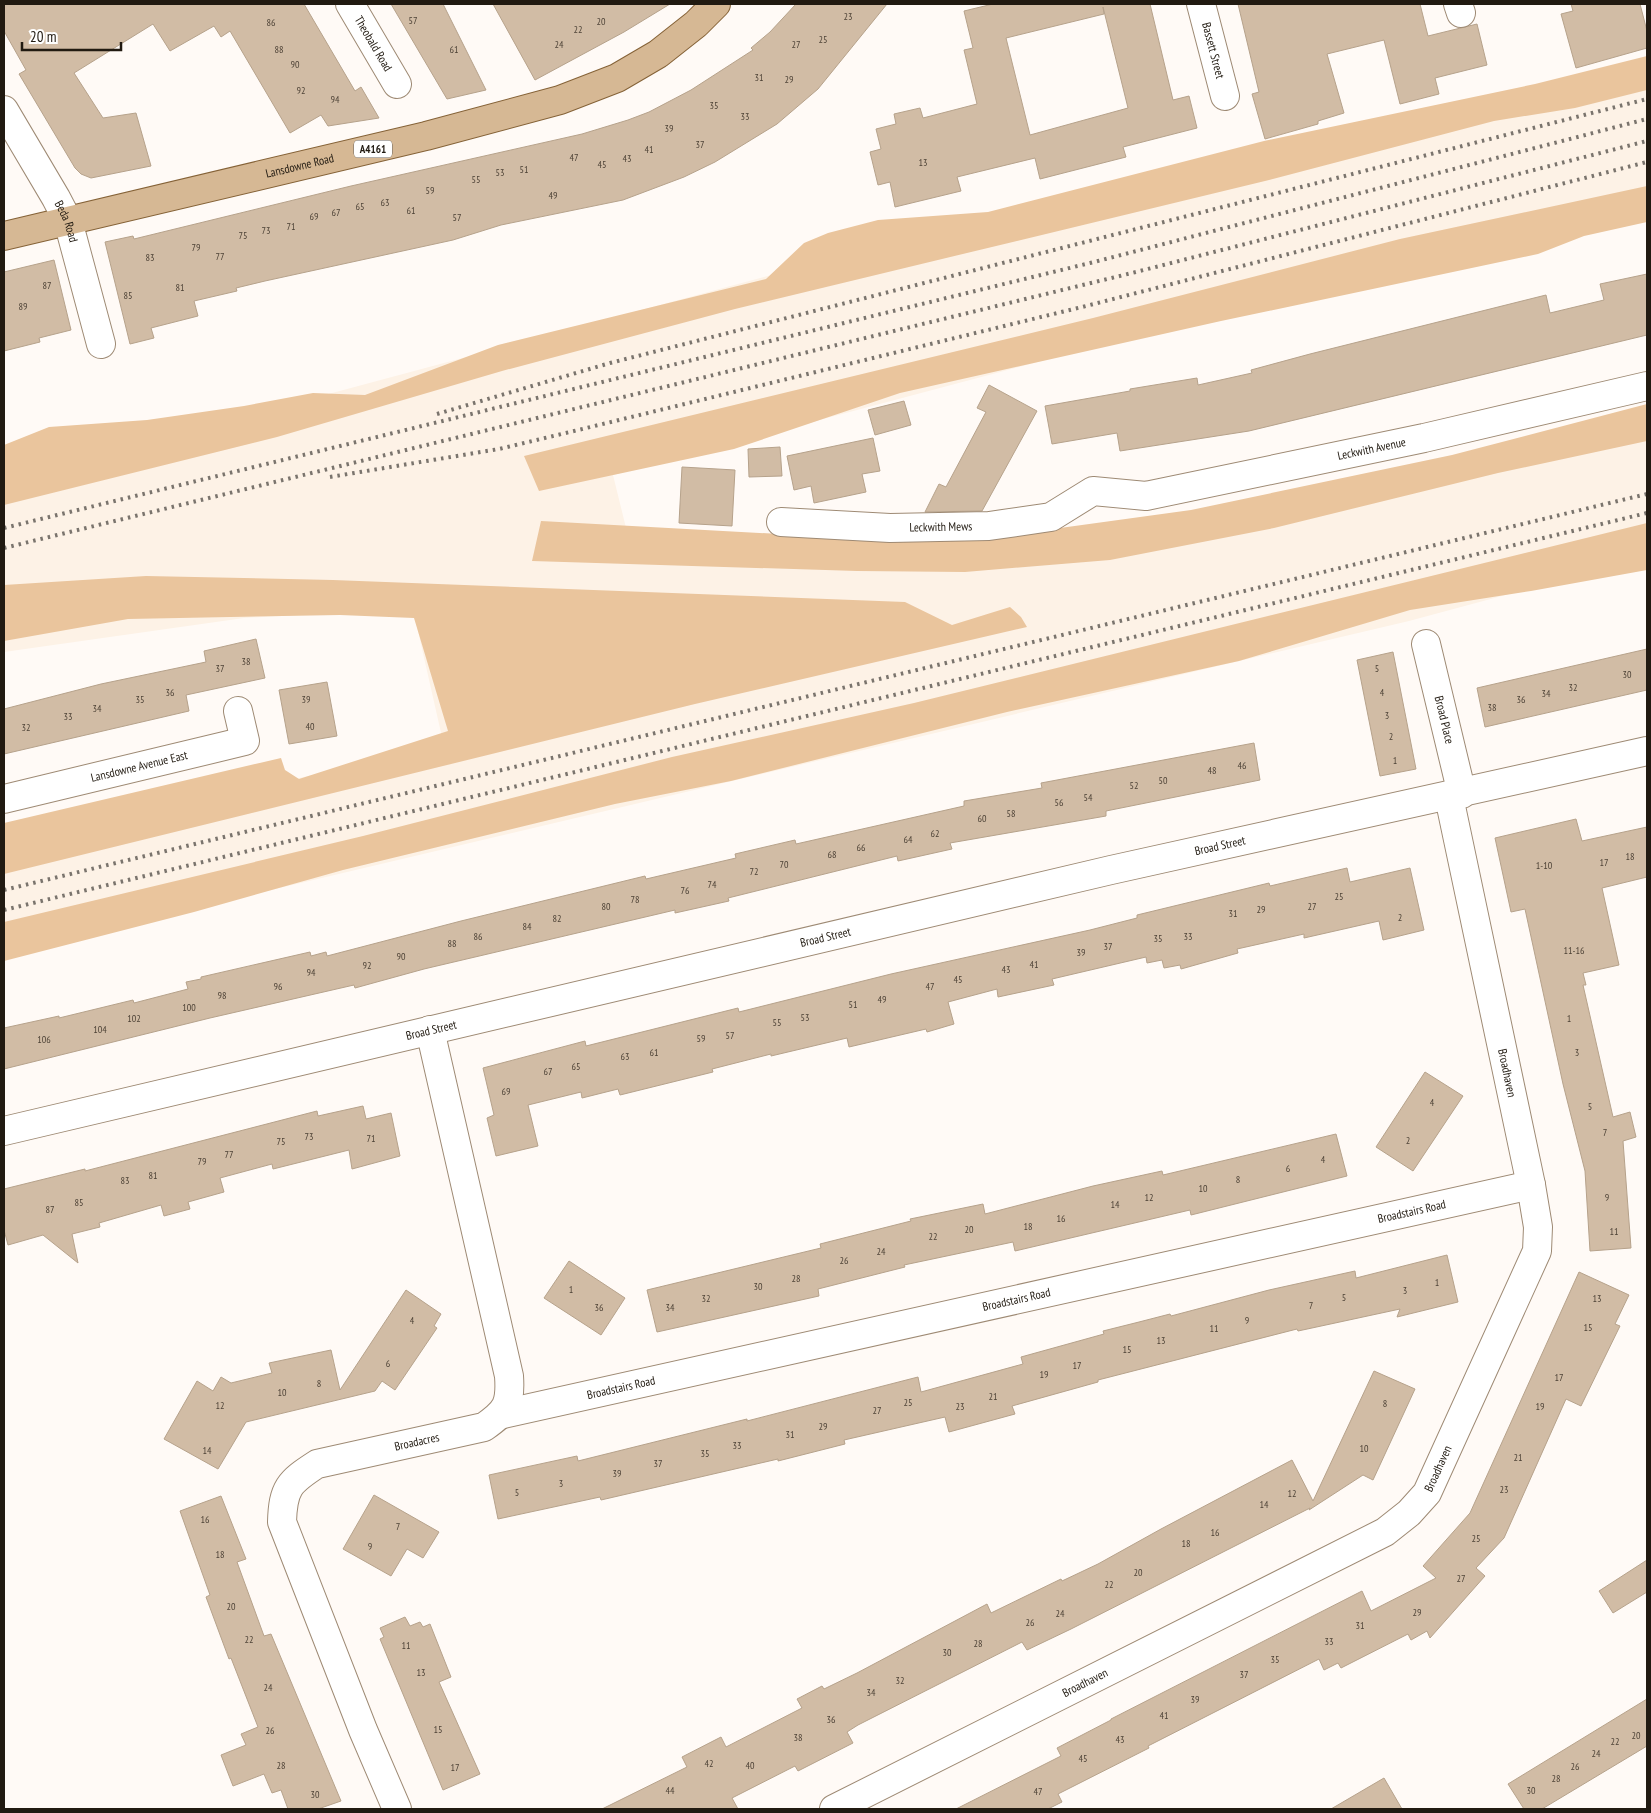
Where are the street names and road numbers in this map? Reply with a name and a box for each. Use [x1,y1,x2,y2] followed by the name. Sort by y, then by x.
[352,13,396,74] street label: Theobald Road
[1199,21,1228,81] street label: Bassett Street
[354,140,392,158] road number: A4161
[264,150,335,181] street label: Lansdowne Road
[52,198,81,244] street label: Beda Road
[1336,434,1407,463] street label: Leckwith Avenue
[909,518,972,535] street label: Leckwith Mews
[1432,694,1458,745] street label: Broad Place
[89,747,190,785] street label: Lansdowne Avenue East
[1193,832,1247,858] street label: Broad Street
[799,923,853,950] street label: Broad Street
[404,1016,459,1043] street label: Broad Street
[1495,1047,1520,1098] street label: Broadhaven
[1376,1196,1447,1226] street label: Broadstairs Road
[981,1284,1052,1314] street label: Broadstairs Road
[586,1372,656,1402] street label: Broadstairs Road
[393,1429,441,1454] street label: Broadacres
[1421,1443,1455,1494] street label: Broadhaven
[1060,1665,1110,1700] street label: Broadhaven

